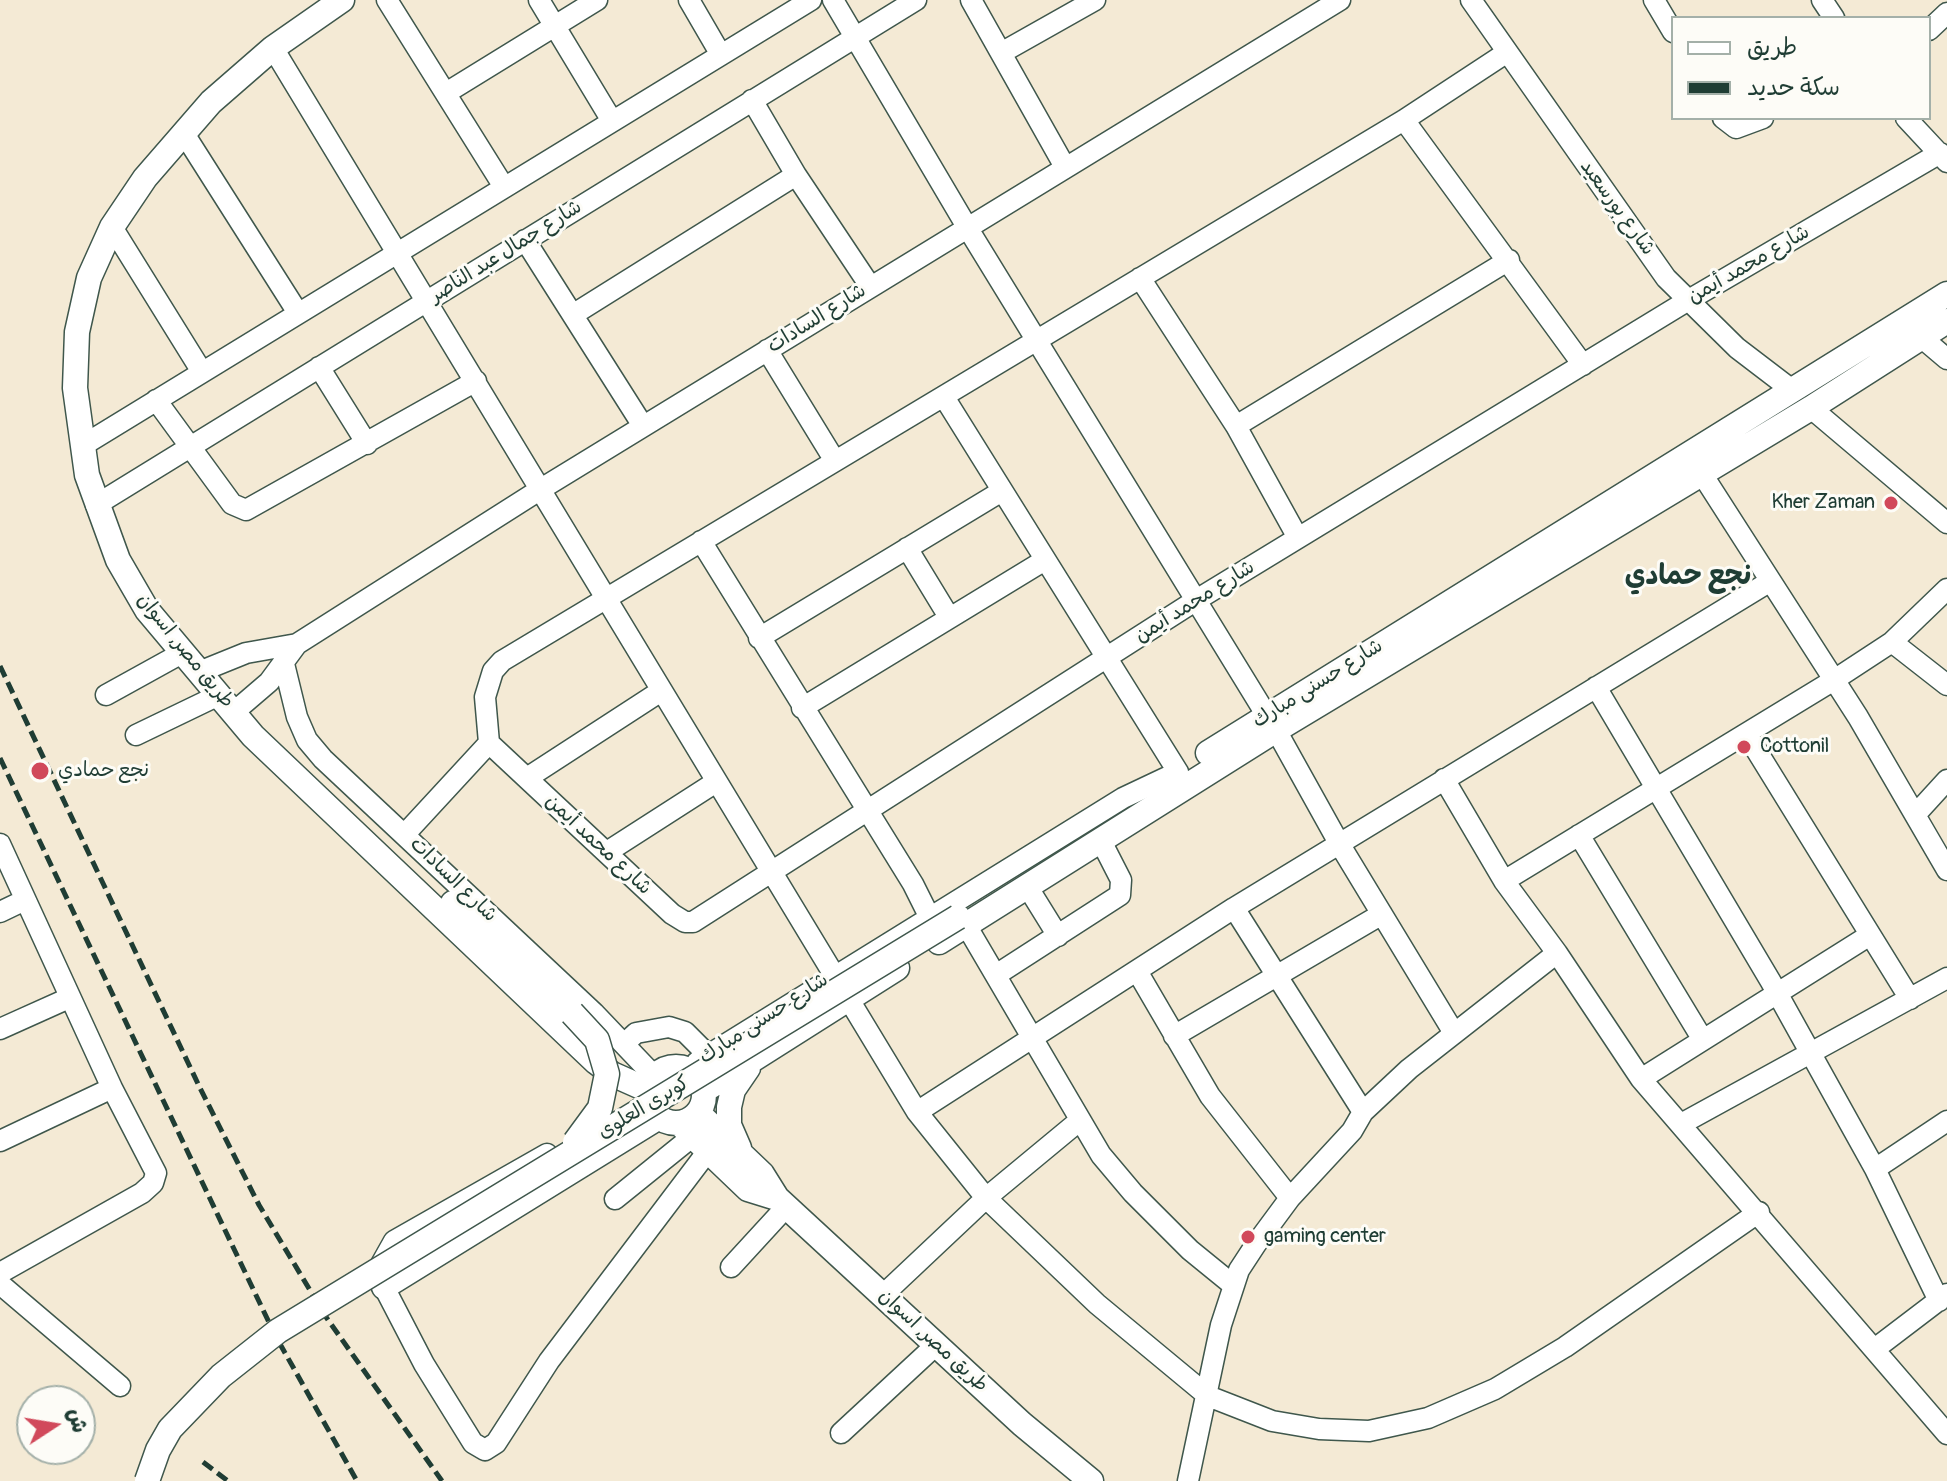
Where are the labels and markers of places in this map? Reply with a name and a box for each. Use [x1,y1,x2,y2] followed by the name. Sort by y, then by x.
[1772,491,1875,515] place label: Kher Zaman
[1882,494,1900,512] marker: Kher Zaman
[1760,735,1829,759] place label: Cottonil
[1735,738,1753,756] marker: Cottonil
[58,759,149,783] place label: نجع حمادي
[29,760,51,782] marker: نجع حمادي
[1264,1225,1386,1249] place label: gaming center
[1239,1228,1257,1246] marker: gaming center

